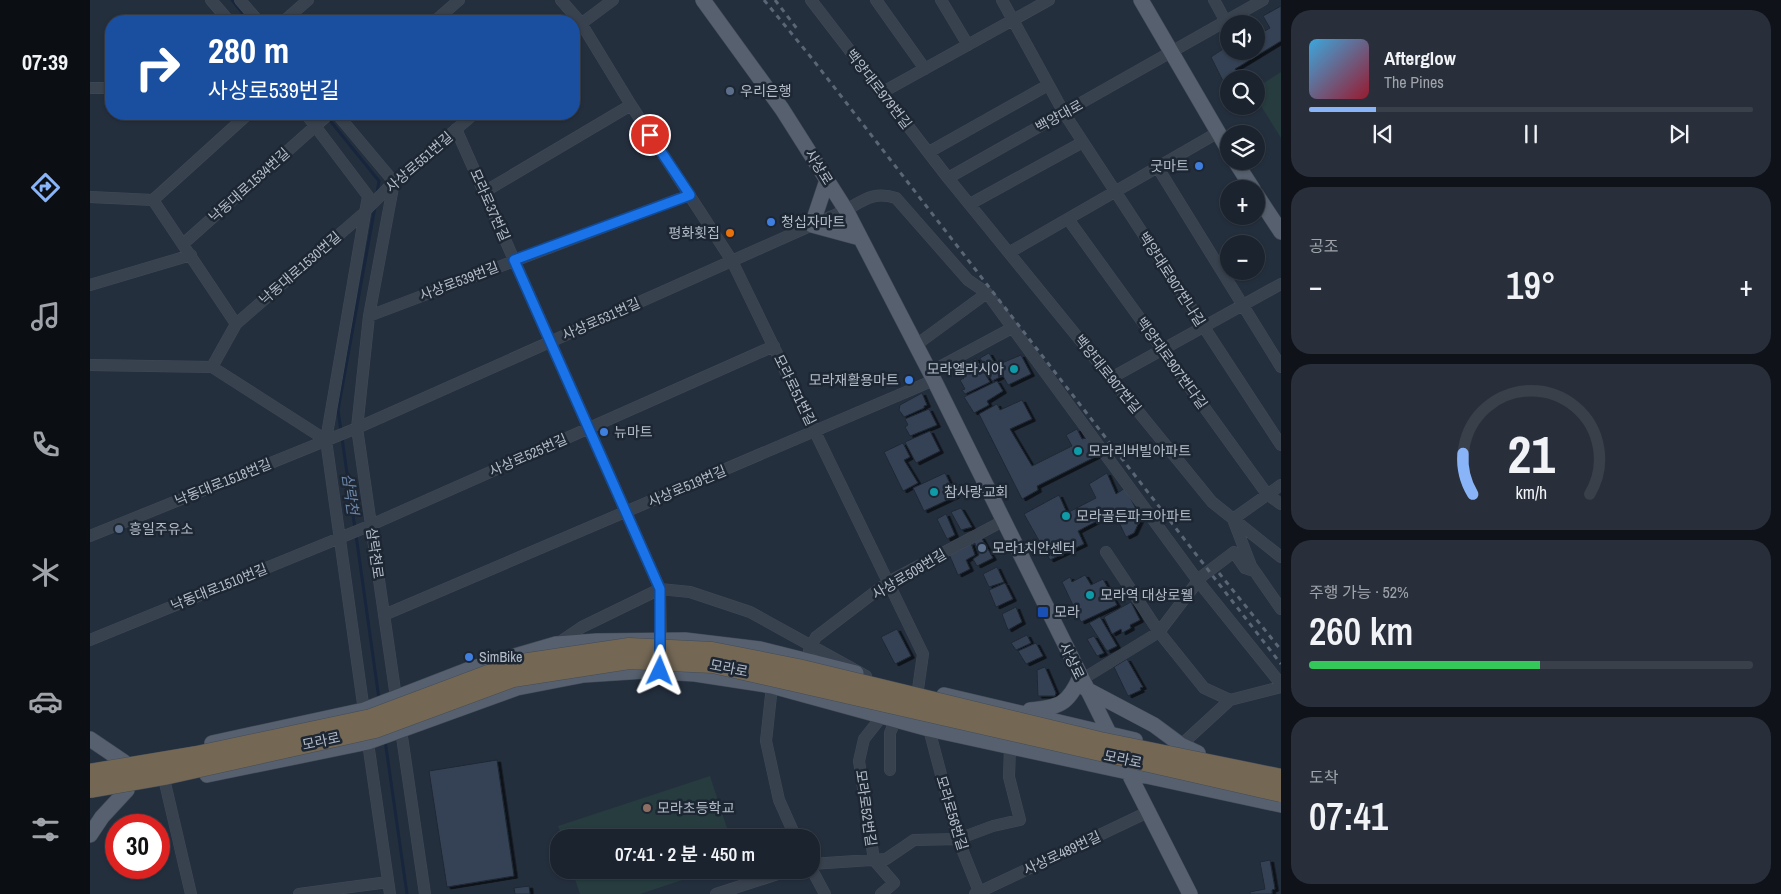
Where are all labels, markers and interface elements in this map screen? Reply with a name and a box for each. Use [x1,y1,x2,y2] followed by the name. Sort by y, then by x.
[1220,15,1265,280] map controls
[1220,15,1265,60] button: sound
[208,27,289,74] text: 280 m
[125,35,190,100] icon: right
[842,45,916,133] street label: 백양대로979번길
[1384,45,1456,71] text: Afterglow
[22,47,68,77] text: 07:39
[1220,70,1265,115] button: search
[1384,71,1444,93] text: The Pines
[208,75,339,105] text: 사상로539번길
[740,82,792,100] place label: 우리은행
[724,85,736,97] marker: 우리은행
[1032,96,1086,136] street label: 백양대로
[629,114,671,156] pin
[1369,120,1397,148] icon: previous
[1517,120,1545,148] icon: pause
[1665,120,1693,148] icon: next
[636,121,664,149] icon: arrive
[1220,125,1265,170] button: layers
[382,128,456,196] street label: 사상로551번길
[205,144,293,226] street label: 낙동대로1534번길
[801,146,837,188] street label: 사상로
[1150,157,1189,175] place label: 굿마트
[1193,160,1205,172] marker: 굿마트
[466,166,514,244] street label: 모라로37번길
[28,170,63,205] icon: directions
[1220,180,1265,225] button: +
[781,213,846,231] place label: 청십자마트
[765,216,777,228] marker: 청십자마트
[668,224,720,242] place label: 평화횟집
[255,227,345,309] street label: 낙동대로1530번길
[724,227,736,239] marker: 평화횟집
[1135,228,1209,330] street label: 백양대로907번나길
[1220,235,1265,280] button: −
[1309,235,1338,257] text: 공조
[417,258,501,304] street label: 사상로539번길
[1506,260,1556,311] text: 19°
[1309,267,1322,305] text: −
[1740,267,1753,305] text: +
[559,294,643,344] street label: 사상로531번길
[28,299,63,334] icon: music
[1133,313,1211,413] street label: 백양대로907번다길
[1071,331,1145,417] street label: 백양대로907번길
[770,351,820,429] street label: 모라로51번길
[927,360,1004,378] place label: 모라엘라시아
[1008,363,1020,375] marker: 모라엘라시아
[809,371,899,389] place label: 모라재활용마트
[903,374,915,386] marker: 모라재활용마트
[1507,419,1555,489] text: 21
[614,423,653,441] place label: 뉴마트
[598,426,610,438] marker: 뉴마트
[28,427,63,462] icon: phone
[486,430,570,480] street label: 사상로525번길
[1088,442,1191,460] place label: 모라리버빌아파트
[1072,445,1084,457] marker: 모라리버빌아파트
[172,454,274,510] street label: 낙동대로1518번길
[645,461,729,511] street label: 사상로519번길
[337,472,364,518] water label: 삼락천
[1515,481,1547,505] text: km/h
[944,483,1008,501] place label: 참사랑교회
[928,486,940,498] marker: 참사랑교회
[1076,507,1192,525] place label: 모라골든파크아파트
[1060,510,1072,522] marker: 모라골든파크아파트
[129,520,194,538] place label: 흥일주유소
[113,523,125,535] marker: 흥일주유소
[363,526,388,580] street label: 삼락천로
[992,539,1076,557] place label: 모라1치안센터
[976,542,988,554] marker: 모라1치안센터
[869,545,949,603] street label: 사상로509번길
[28,555,63,590] icon: climate
[168,559,270,615] street label: 낙동대로1510번길
[1309,581,1409,603] text: 주행 가능 · 52%
[1100,586,1193,604] place label: 모라역 대상로웰
[1084,589,1096,601] marker: 모라역 대상로웰
[1054,603,1080,621] place label: 모라
[1036,605,1050,619] marker: 모라
[1309,606,1413,657] text: 260 km
[1055,640,1089,682] street label: 사상로
[633,644,685,696] position arrow
[479,648,522,666] place label: SimBike
[463,651,475,663] marker: SimBike
[708,655,750,681] street label: 모라로
[28,684,63,719] icon: car
[300,728,342,754] street label: 모라로
[1102,746,1144,772] street label: 모라로
[1309,766,1338,788] text: 도착
[852,769,880,847] street label: 모라로52번길
[932,773,972,853] street label: 모라로56번길
[1309,791,1388,842] text: 07:41
[657,799,734,817] place label: 모라초등학교
[641,802,653,814] marker: 모라초등학교
[28,812,63,847] icon: filters
[105,814,170,879] speed limit sign: 30
[1020,827,1104,879] street label: 사상로489번길
[615,841,755,867] text: 07:41 · 2 분 · 450 m

